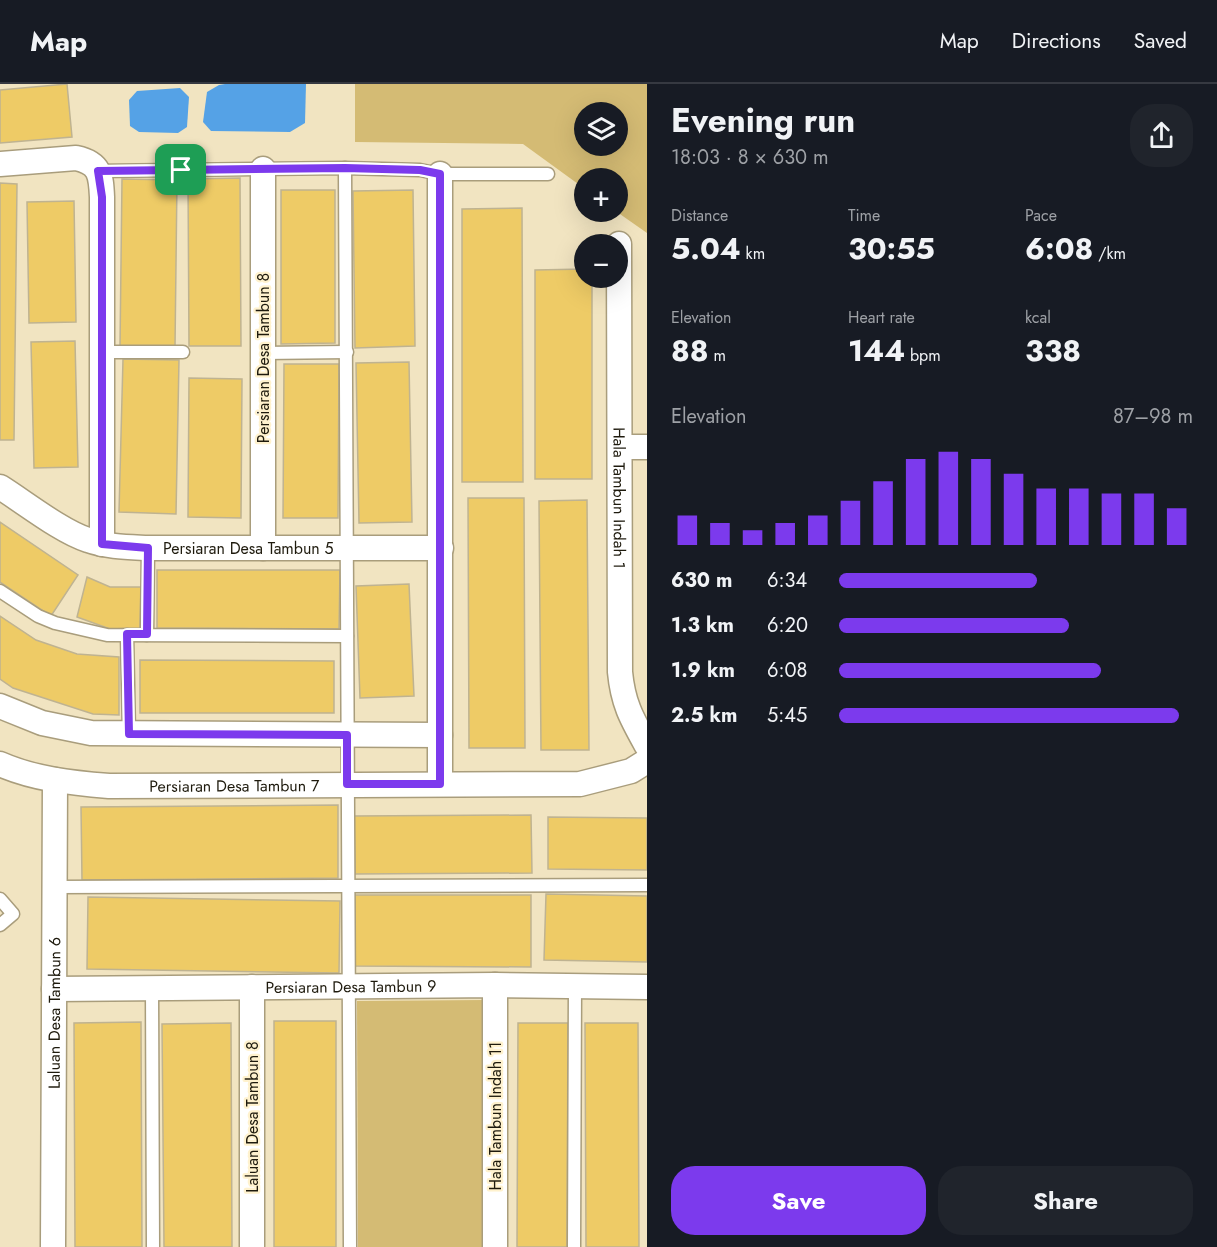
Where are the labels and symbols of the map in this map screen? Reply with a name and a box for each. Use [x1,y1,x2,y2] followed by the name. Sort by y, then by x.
[155,144,206,195] pin
[252,273,275,443] street label: Persiaran Desa Tambun 8
[607,427,631,569] street label: Hala Tambun Indah 1
[163,537,334,560] street label: Persiaran Desa Tambun 5
[149,774,320,798] street label: Persiaran Desa Tambun 7
[43,937,66,1089] street label: Laluan Desa Tambun 6
[265,975,437,999] street label: Persiaran Desa Tambun 9
[241,1041,264,1193] street label: Laluan Desa Tambun 8
[484,1042,507,1190] street label: Hala Tambun Indah 11

